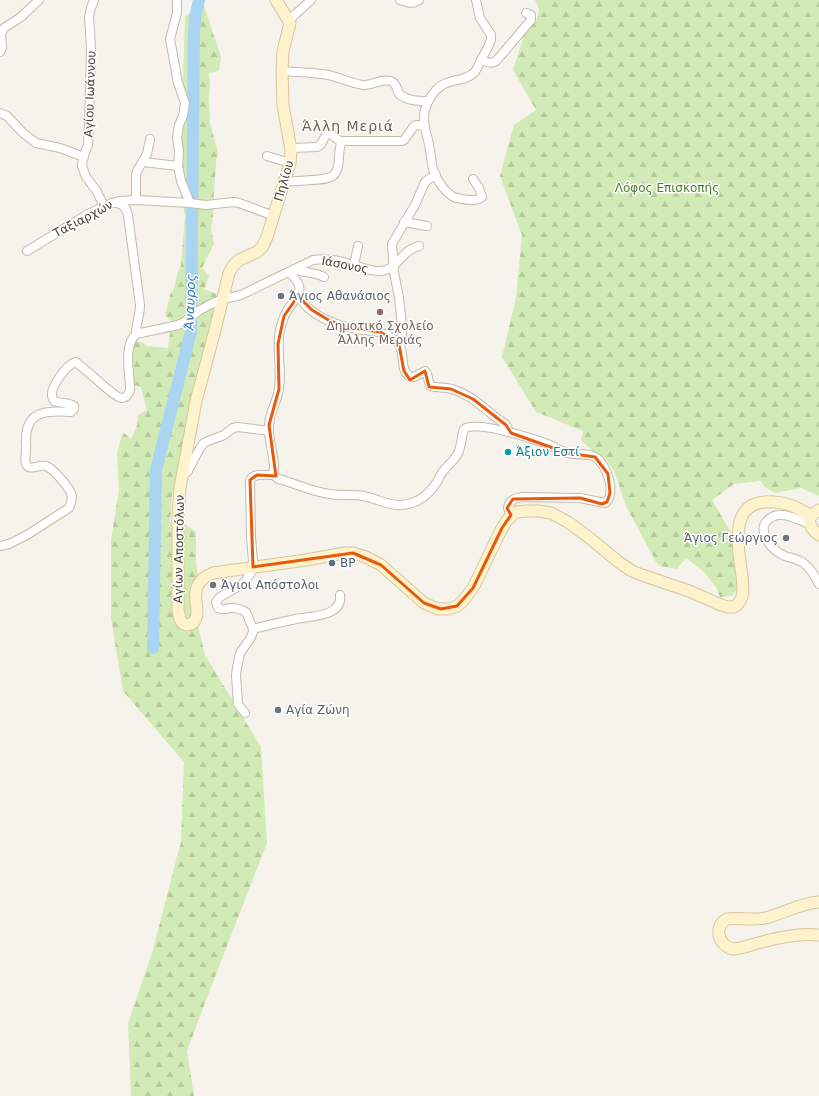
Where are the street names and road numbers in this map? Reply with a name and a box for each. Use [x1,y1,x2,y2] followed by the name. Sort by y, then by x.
[81,50,99,138] street label: Αγίου Ιωάννου
[271,159,297,203] street label: Πηλίου
[50,197,115,241] street label: Ταξιαρχών
[320,254,370,276] street label: Ιάσονος
[171,494,187,603] street label: Αγίων Αποστόλων

